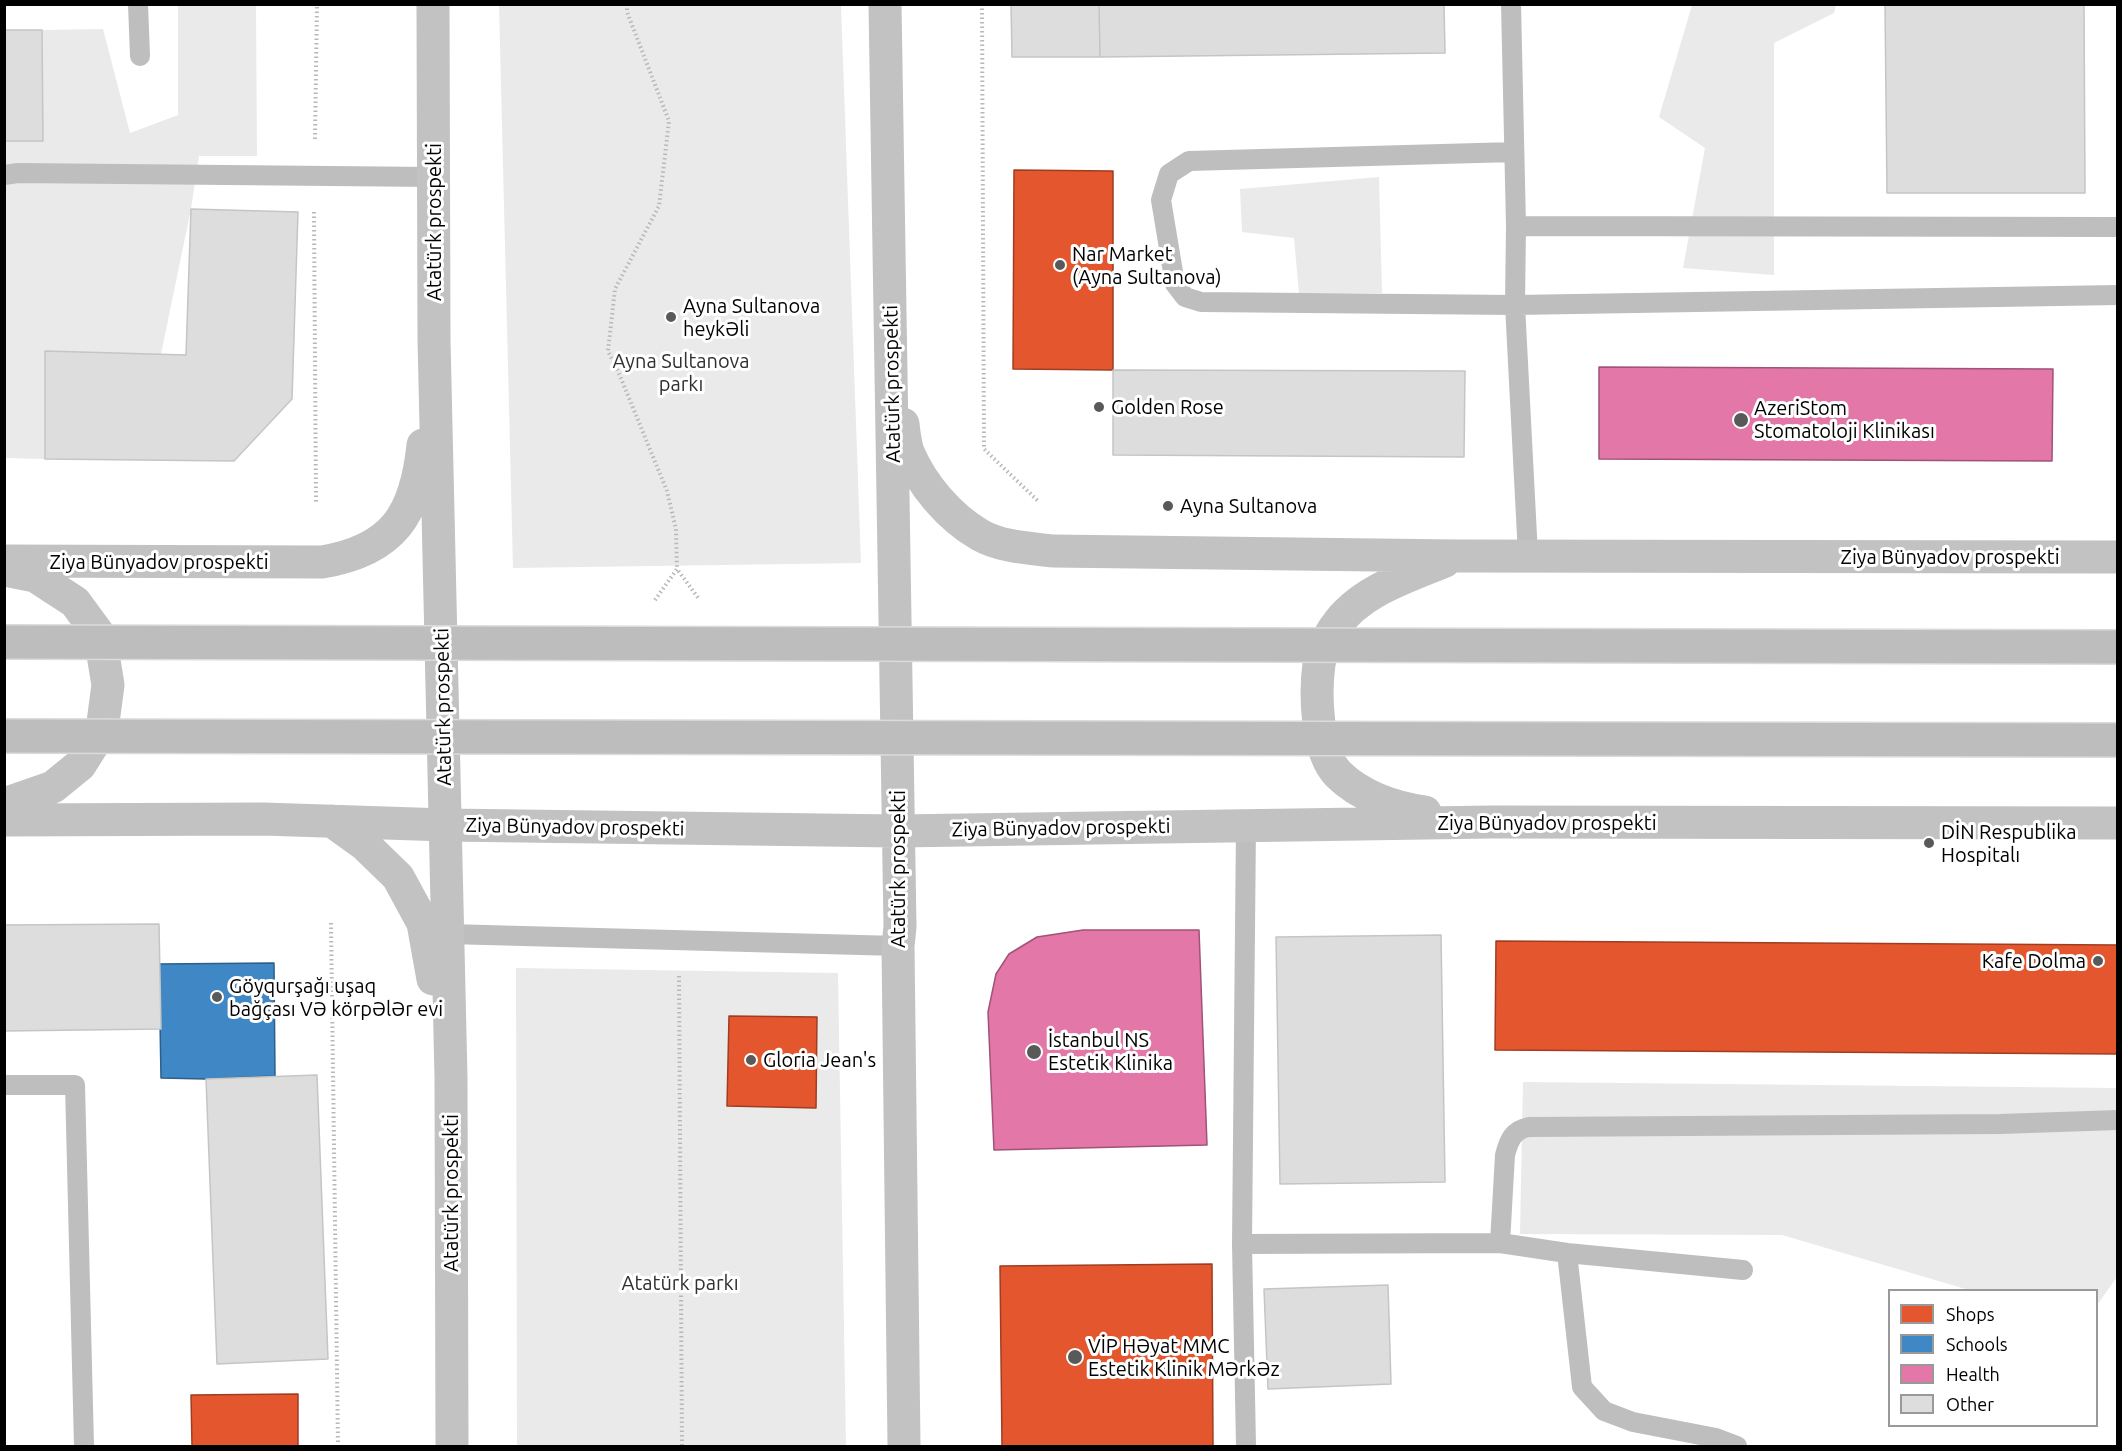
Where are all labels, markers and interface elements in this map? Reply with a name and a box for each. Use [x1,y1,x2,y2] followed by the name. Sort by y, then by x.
[422,143,446,301] street label: Atatürk prospekti
[1072,242,1221,289] place label: Nar Market (Ayna Sultanova)
[1053,258,1067,272] marker: Nar Market (Ayna Sultanova)
[683,294,820,341] place label: Ayna Sultanova heykəli
[879,305,905,463] street label: Atatürk prospekti
[664,310,678,324] marker: Ayna Sultanova heykəli
[612,349,750,396] park label: Ayna Sultanova parkı
[1111,395,1224,419] place label: Golden Rose
[1754,396,1935,443] place label: AzeriStom Stomatoloji Klinikası
[1092,400,1106,414] marker: Golden Rose
[1732,411,1750,429] marker: AzeriStom Stomatoloji Klinikası
[1180,494,1317,518] place label: Ayna Sultanova
[1161,499,1175,513] marker: Ayna Sultanova
[1841,545,2059,569] street label: Ziya Bünyadov prospekti
[50,550,268,574] street label: Ziya Bünyadov prospekti
[430,628,456,786] street label: Atatürk prospekti
[886,790,910,948] street label: Atatürk prospekti
[1438,811,1656,835] street label: Ziya Bünyadov prospekti
[465,813,685,841] street label: Ziya Bünyadov prospekti
[951,814,1171,842] street label: Ziya Bünyadov prospekti
[1941,820,2077,867] place label: DİN Respublika Hospitalı
[1922,836,1936,850] marker: DİN Respublika Hospitalı
[1982,949,2086,973] place label: Kafe Dolma
[2091,954,2105,968] marker: Kafe Dolma
[229,974,443,1021] place label: Göyqurşağı uşaq bağçası Və körpələr evi
[210,990,224,1004] marker: Göyqurşağı uşaq bağçası Və körpələr evi
[1048,1028,1173,1075] place label: İstanbul NS Estetik Klinika
[1025,1043,1043,1061] marker: İstanbul NS Estetik Klinika
[763,1048,876,1072] place label: Gloria Jean's
[744,1053,758,1067] marker: Gloria Jean's
[439,1114,463,1272] street label: Atatürk prospekti
[621,1271,739,1295] park label: Atatürk parkı
[1888,1289,2098,1427] legend
[1946,1304,1995,1324] text: Shops
[1088,1334,1280,1381] place label: VİP Həyat MMC Estetik Klinik Mərkəz
[1946,1334,2008,1354] text: Schools
[1066,1348,1084,1366] marker: VİP Həyat MMC Estetik Klinik Mərkəz
[1946,1364,2000,1384] text: Health
[1946,1394,1994,1414] text: Other

